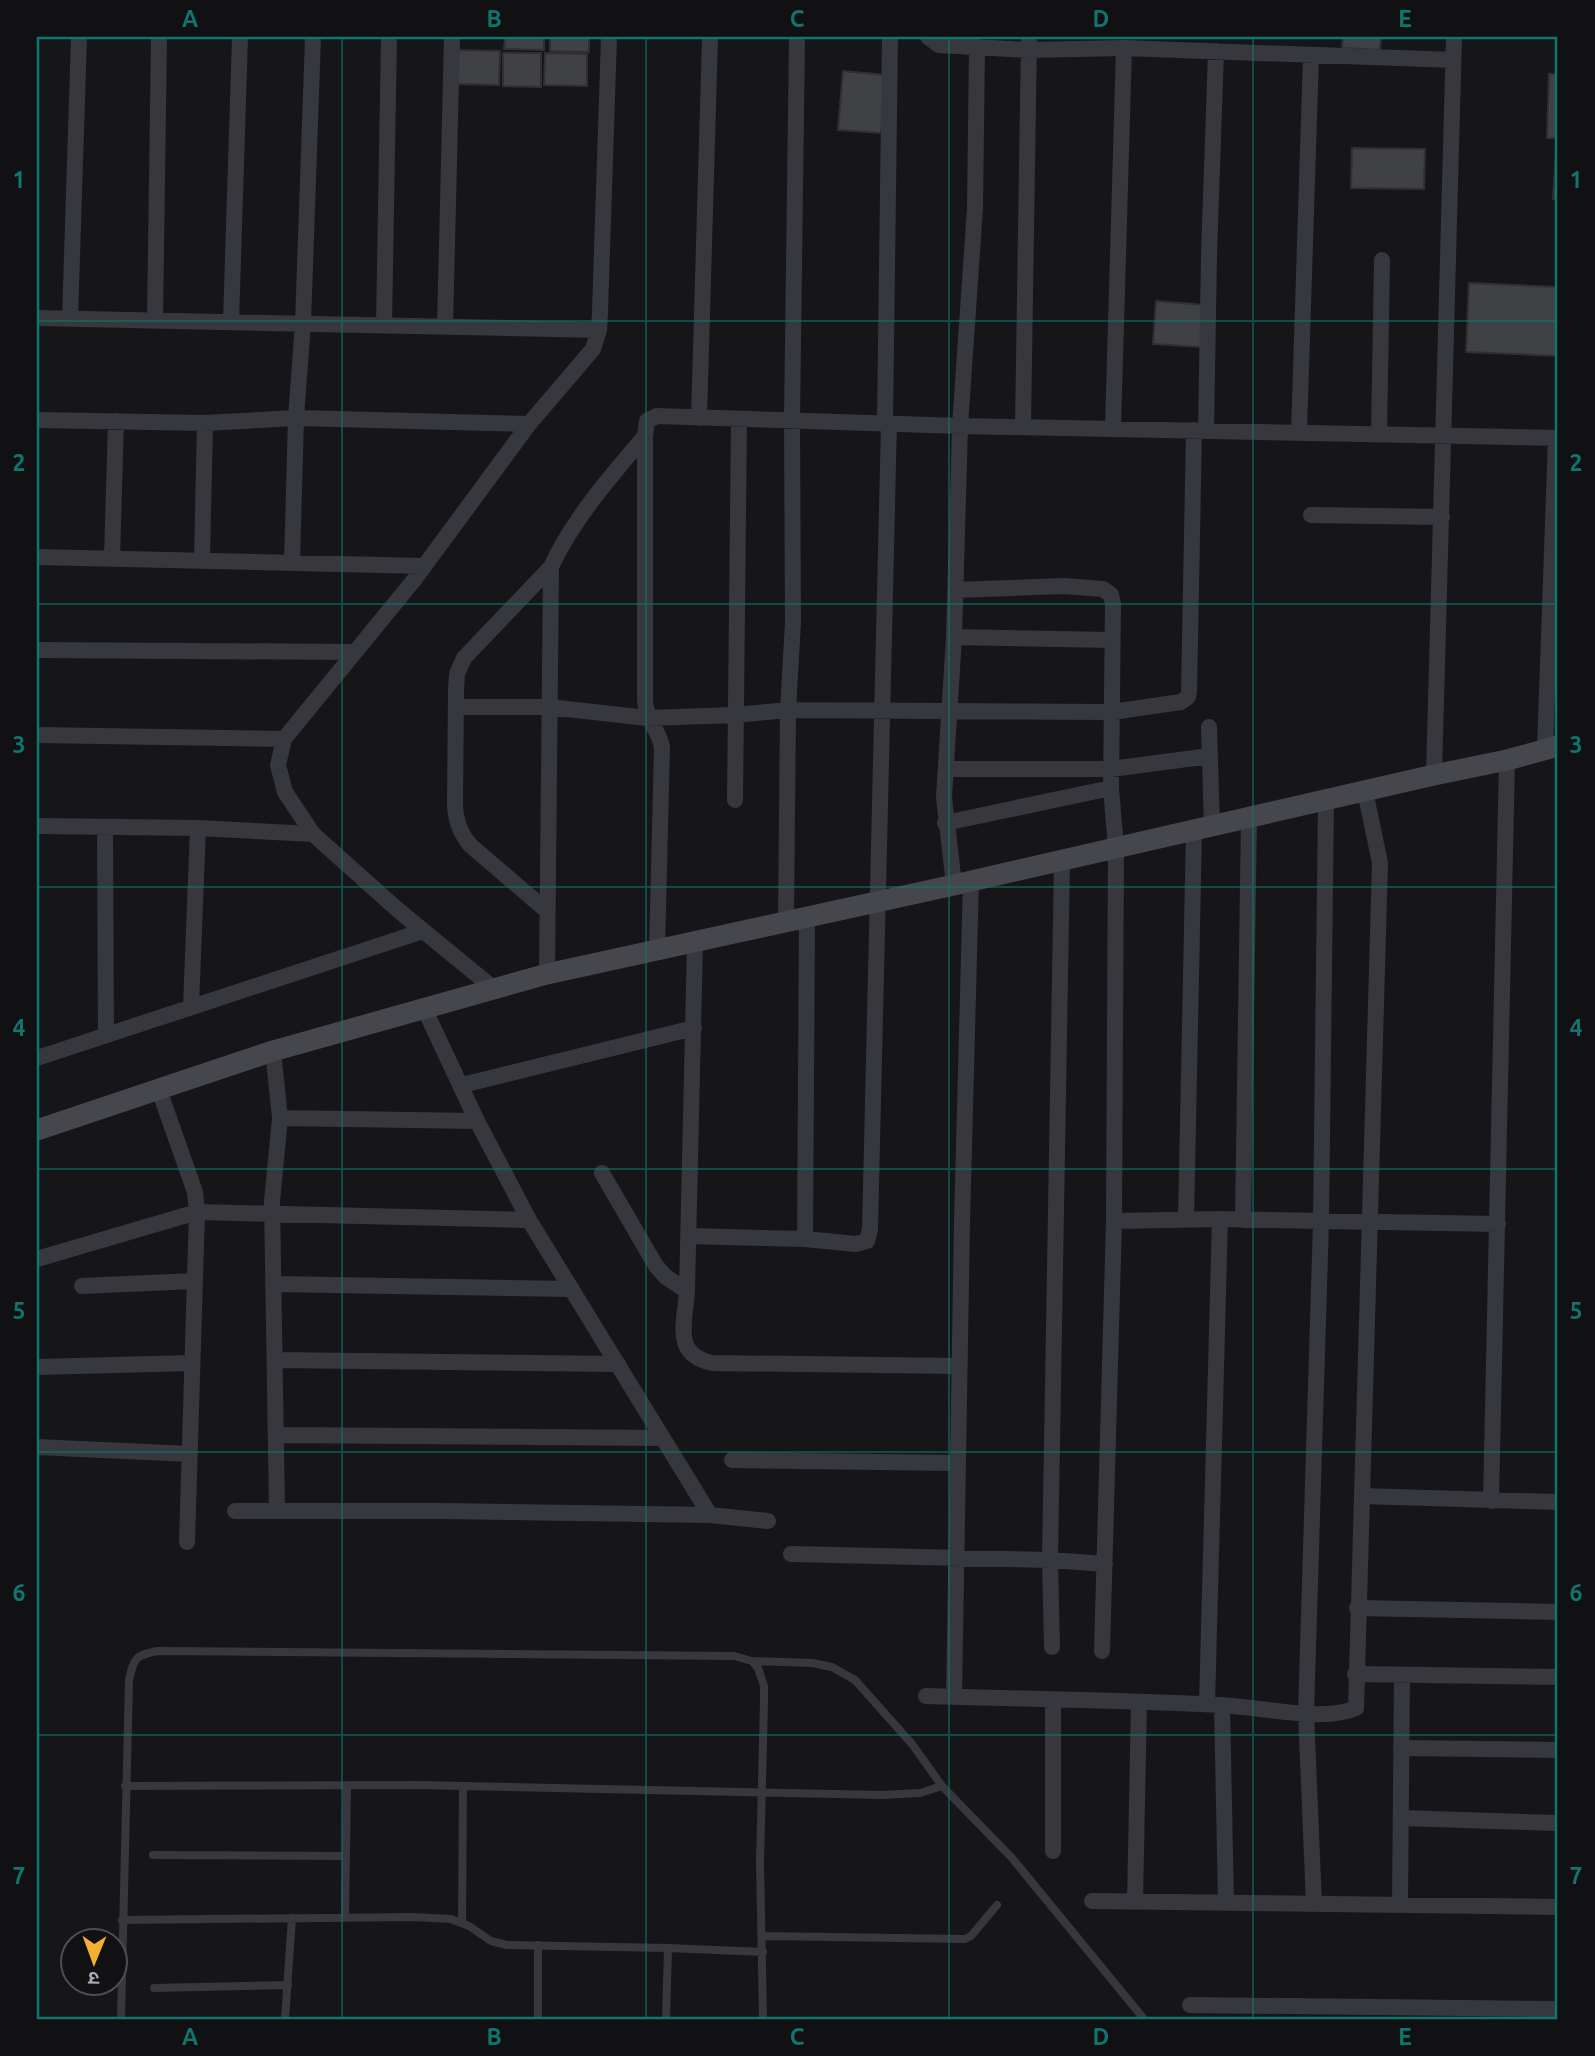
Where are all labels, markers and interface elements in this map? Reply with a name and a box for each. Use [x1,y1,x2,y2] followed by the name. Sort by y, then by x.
[182,6,198,31] text: A
[486,6,502,31] text: B
[790,6,805,31] text: C
[1093,6,1109,31] text: D
[1398,6,1412,31] text: E
[13,167,25,192] text: 1
[1570,167,1582,192] text: 1
[13,450,25,475] text: 2
[1570,450,1582,475] text: 2
[13,732,25,757] text: 3
[1570,732,1582,757] text: 3
[13,1015,26,1040] text: 4
[1570,1015,1583,1040] text: 4
[13,1298,25,1323] text: 5
[1570,1298,1582,1323] text: 5
[13,1580,26,1605] text: 6
[1570,1580,1583,1605] text: 6
[13,1863,25,1888] text: 7
[1570,1863,1582,1888] text: 7
[60,1926,130,1996] north arrow
[87,1968,99,1990] text: उ
[182,2024,198,2049] text: A
[486,2024,502,2049] text: B
[790,2024,805,2049] text: C
[1093,2024,1109,2049] text: D
[1398,2024,1412,2049] text: E

